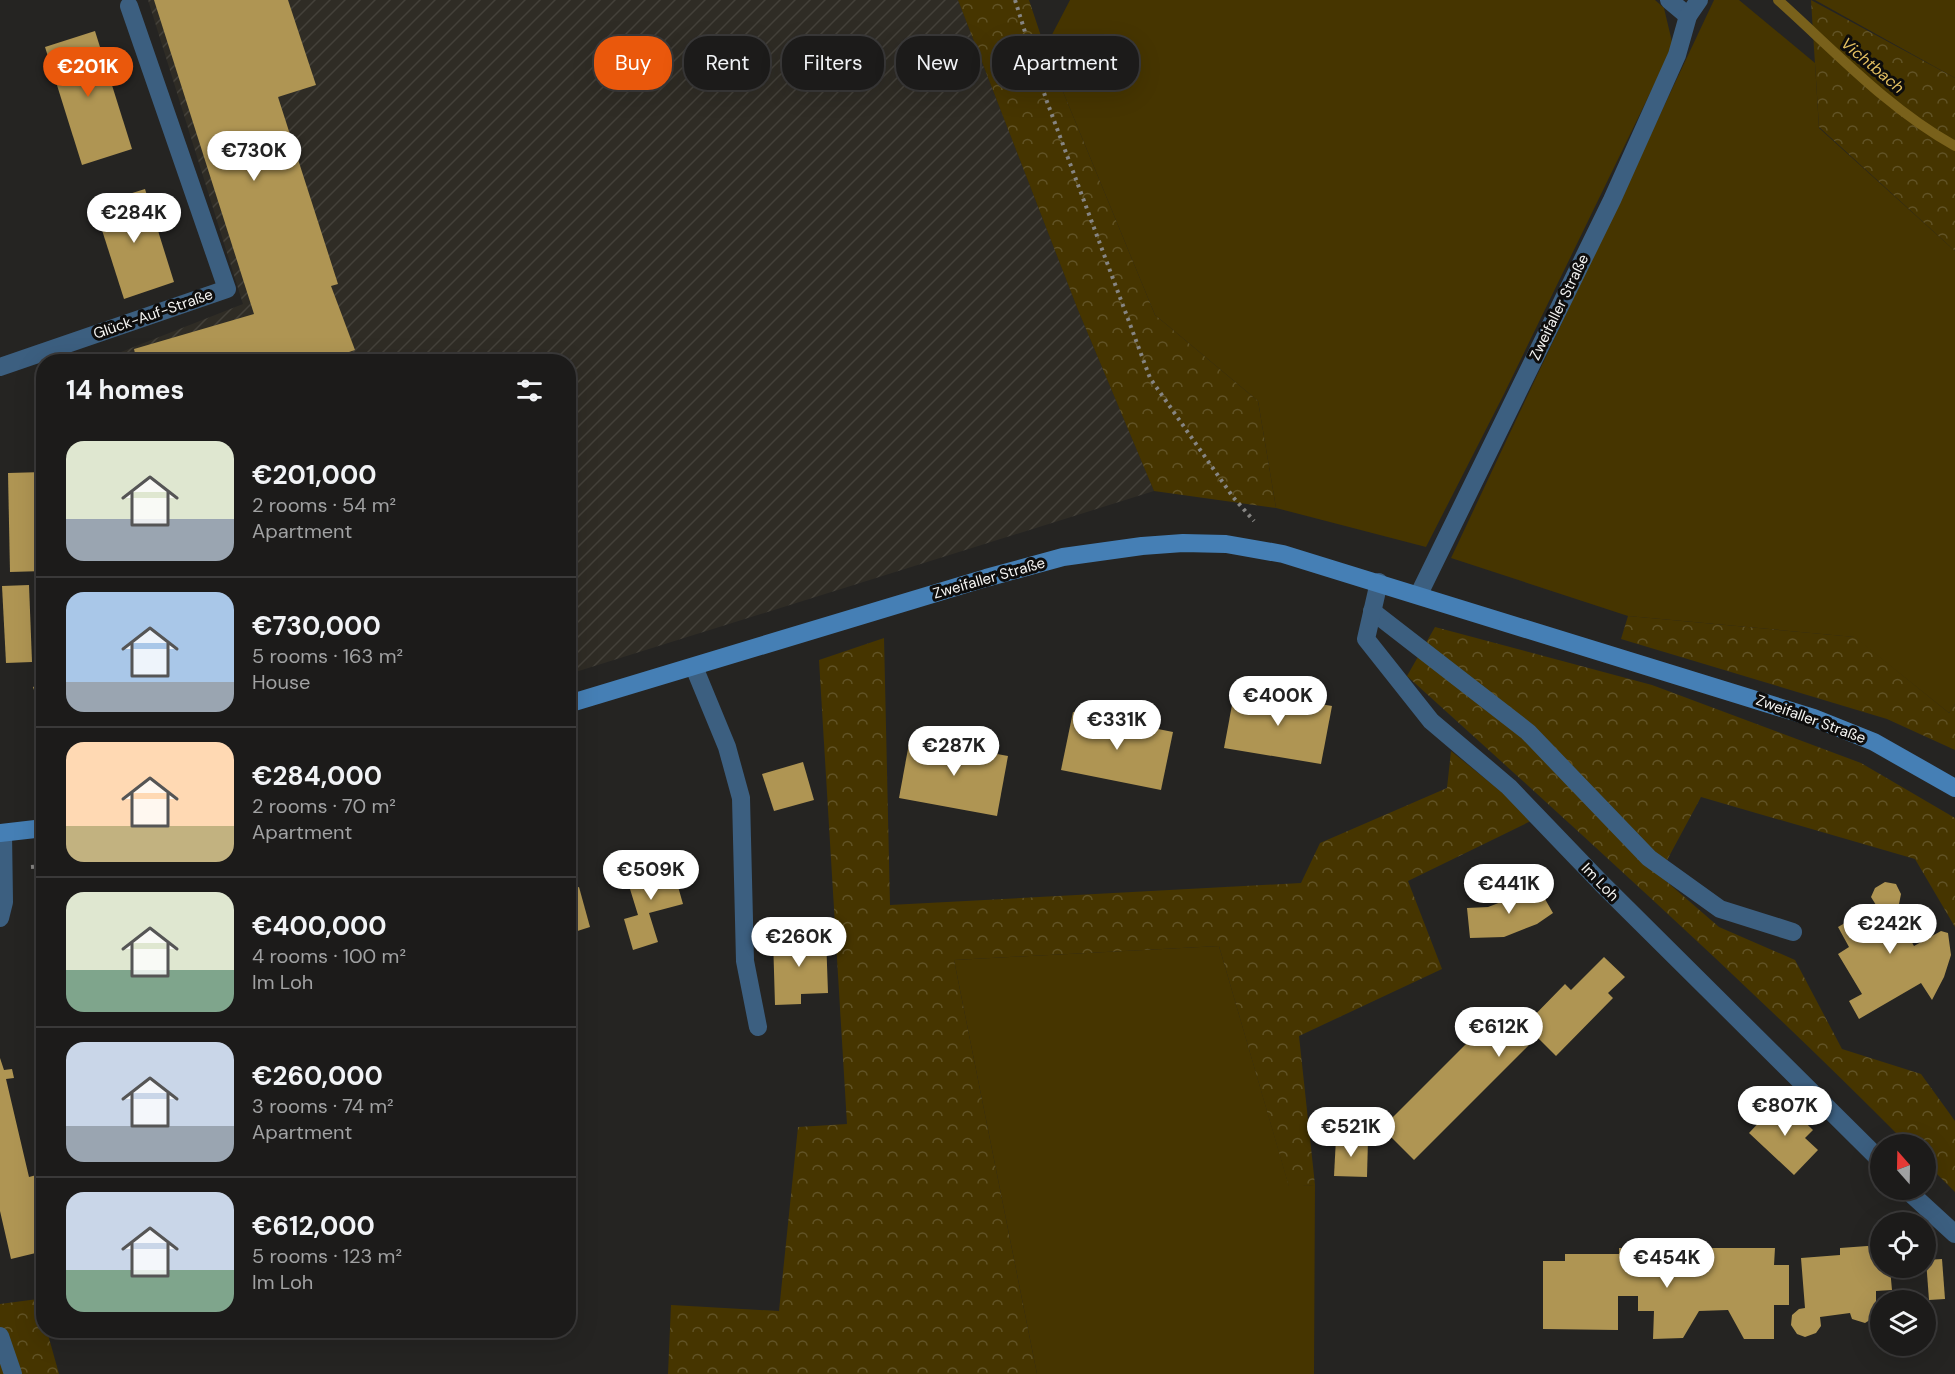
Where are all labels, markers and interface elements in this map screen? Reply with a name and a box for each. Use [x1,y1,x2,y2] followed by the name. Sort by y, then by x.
[1837,33,1909,98] water label: Vichtbach
[594,36,672,90] chip: Buy
[684,36,770,90] chip: Rent
[782,36,884,90] chip: Filters
[896,36,980,90] chip: New
[992,36,1139,90] chip: Apartment
[46,47,130,98] pin: €201K
[57,53,119,79] text: €201K
[212,131,296,182] pin: €730K
[221,137,287,163] text: €730K
[92,193,176,244] pin: €284K
[101,199,167,225] text: €284K
[1525,251,1593,363] street label: Zweifaller Straße
[91,284,215,344] street label: Glück-Auf-Straße
[66,373,184,407] text: 14 homes
[513,374,546,407] icon: filters
[252,458,377,492] text: €201,000
[114,465,186,537] icon: home
[252,492,396,518] text: 2 rooms · 54 m²
[252,518,352,544] text: Apartment
[931,552,1047,604] street label: Zweifaller Straße
[252,609,381,643] text: €730,000
[114,616,186,688] icon: home
[252,643,403,669] text: 5 rooms · 163 m²
[252,669,310,695] text: House
[1236,676,1320,727] pin: €400K
[1243,682,1313,708] text: €400K
[1753,690,1869,748] street label: Zweifaller Straße
[1075,700,1159,751] pin: €331K
[1087,706,1147,732] text: €331K
[912,726,996,777] pin: €287K
[922,732,986,758] text: €287K
[252,759,382,793] text: €284,000
[114,766,186,838] icon: home
[252,793,396,819] text: 2 rooms · 70 m²
[252,819,352,845] text: Apartment
[609,850,693,901] pin: €509K
[617,856,685,882] text: €509K
[1577,859,1623,905] street label: Im Loh
[1467,864,1551,915] pin: €441K
[1478,870,1540,896] text: €441K
[1848,904,1932,955] pin: €242K
[252,909,387,943] text: €400,000
[1858,910,1922,936] text: €242K
[114,916,186,988] icon: home
[757,917,841,968] pin: €260K
[765,923,833,949] text: €260K
[252,943,406,969] text: 4 rooms · 100 m²
[252,969,313,995] text: Im Loh
[1457,1007,1541,1058] pin: €612K
[1469,1013,1529,1039] text: €612K
[252,1059,383,1093] text: €260,000
[114,1066,186,1138] icon: home
[1743,1086,1827,1137] pin: €807K
[1752,1092,1818,1118] text: €807K
[252,1093,394,1119] text: 3 rooms · 74 m²
[1309,1107,1393,1158] pin: €521K
[1321,1113,1381,1139] text: €521K
[252,1119,352,1145] text: Apartment
[1870,1134,1936,1200] north arrow
[1870,1134,1936,1356] map controls
[252,1209,375,1243] text: €612,000
[1870,1212,1936,1278] button: locate
[114,1216,186,1288] icon: home
[1625,1238,1709,1289] pin: €454K
[252,1243,402,1269] text: 5 rooms · 123 m²
[1633,1244,1701,1270] text: €454K
[252,1269,313,1295] text: Im Loh
[1870,1290,1936,1356] button: layers

